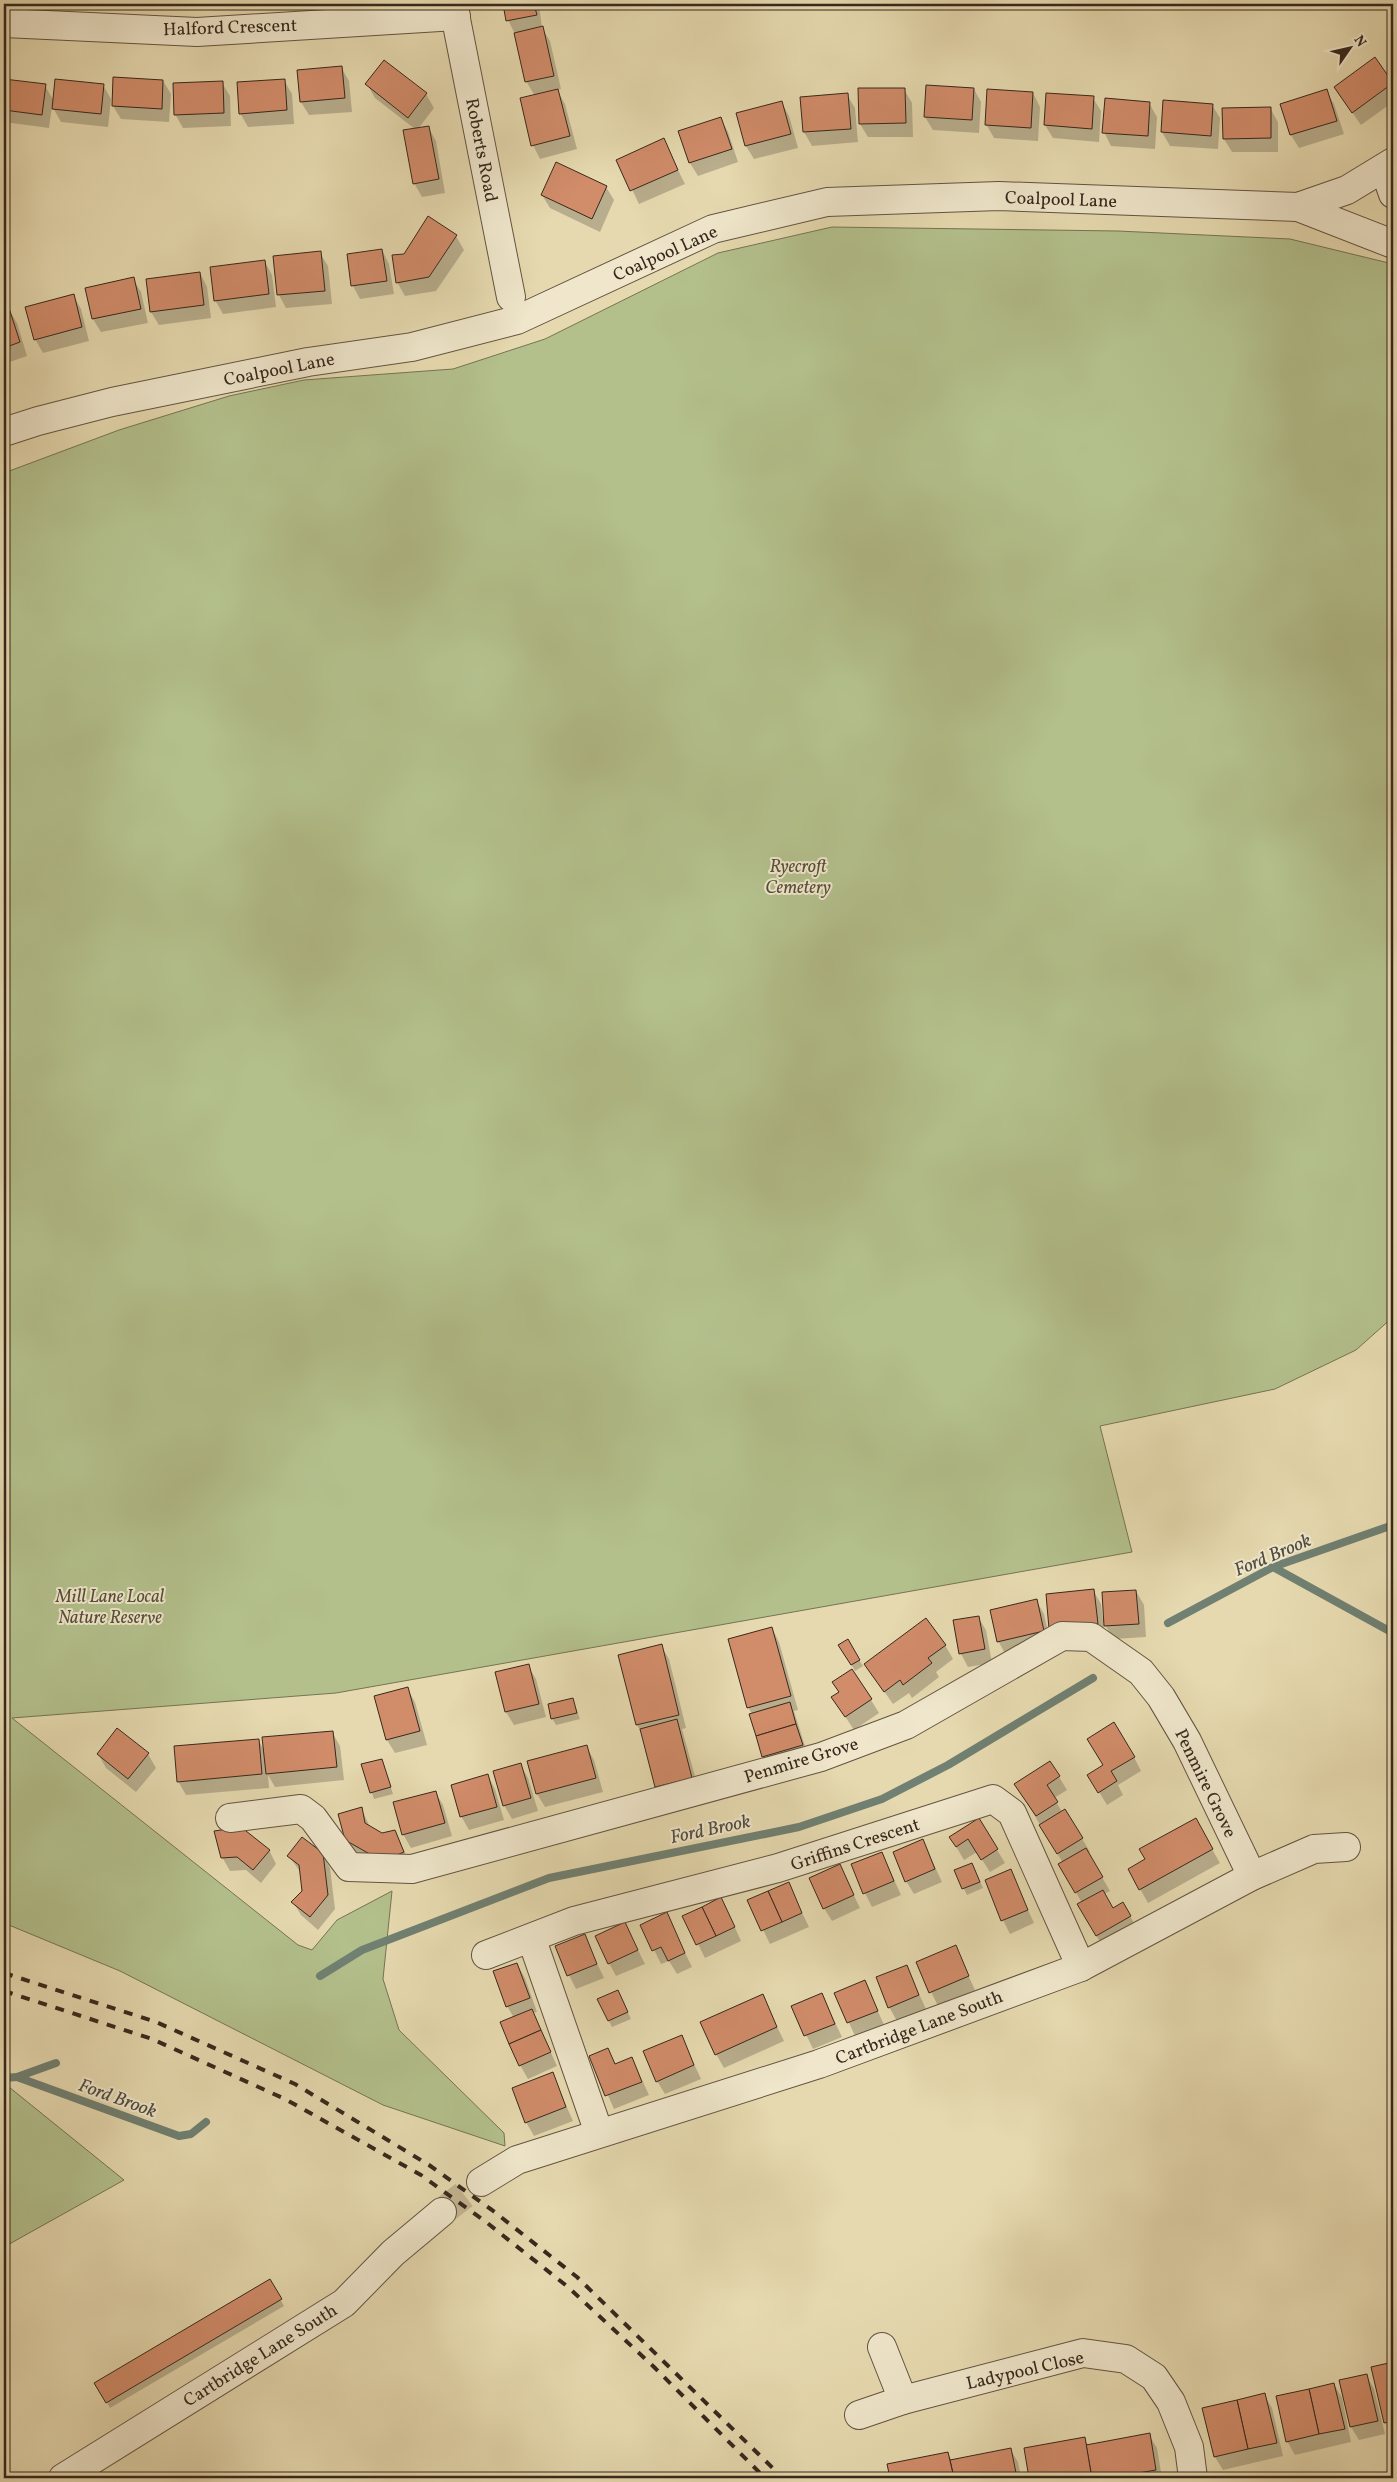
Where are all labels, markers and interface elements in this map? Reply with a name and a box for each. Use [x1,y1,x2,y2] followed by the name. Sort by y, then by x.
[163,14,298,43] street label: Halford Crescent
[1324,22,1374,72] north arrow
[1349,32,1370,51] text: N
[458,96,503,204] street label: Roberts Road
[1004,186,1117,215] street label: Coalpool Lane
[609,220,722,289] street label: Coalpool Lane
[222,347,337,393] street label: Coalpool Lane
[765,855,831,901] park label: Ryecroft Cemetery
[1230,1528,1316,1584] water label: Ford Brook
[55,1585,165,1631] park label: Mill Lane Local Nature Reserve
[1167,1725,1242,1842] street label: Penmire Grove
[741,1732,862,1791] street label: Penmire Grove
[668,1809,753,1851] water label: Ford Brook
[788,1813,923,1878] street label: Griffins Crescent
[832,1985,1007,2072] street label: Cartbridge Lane South
[75,2073,160,2125] water label: Ford Brook
[179,2298,343,2414] street label: Cartbridge Lane South
[964,2346,1087,2397] street label: Ladypool Close

